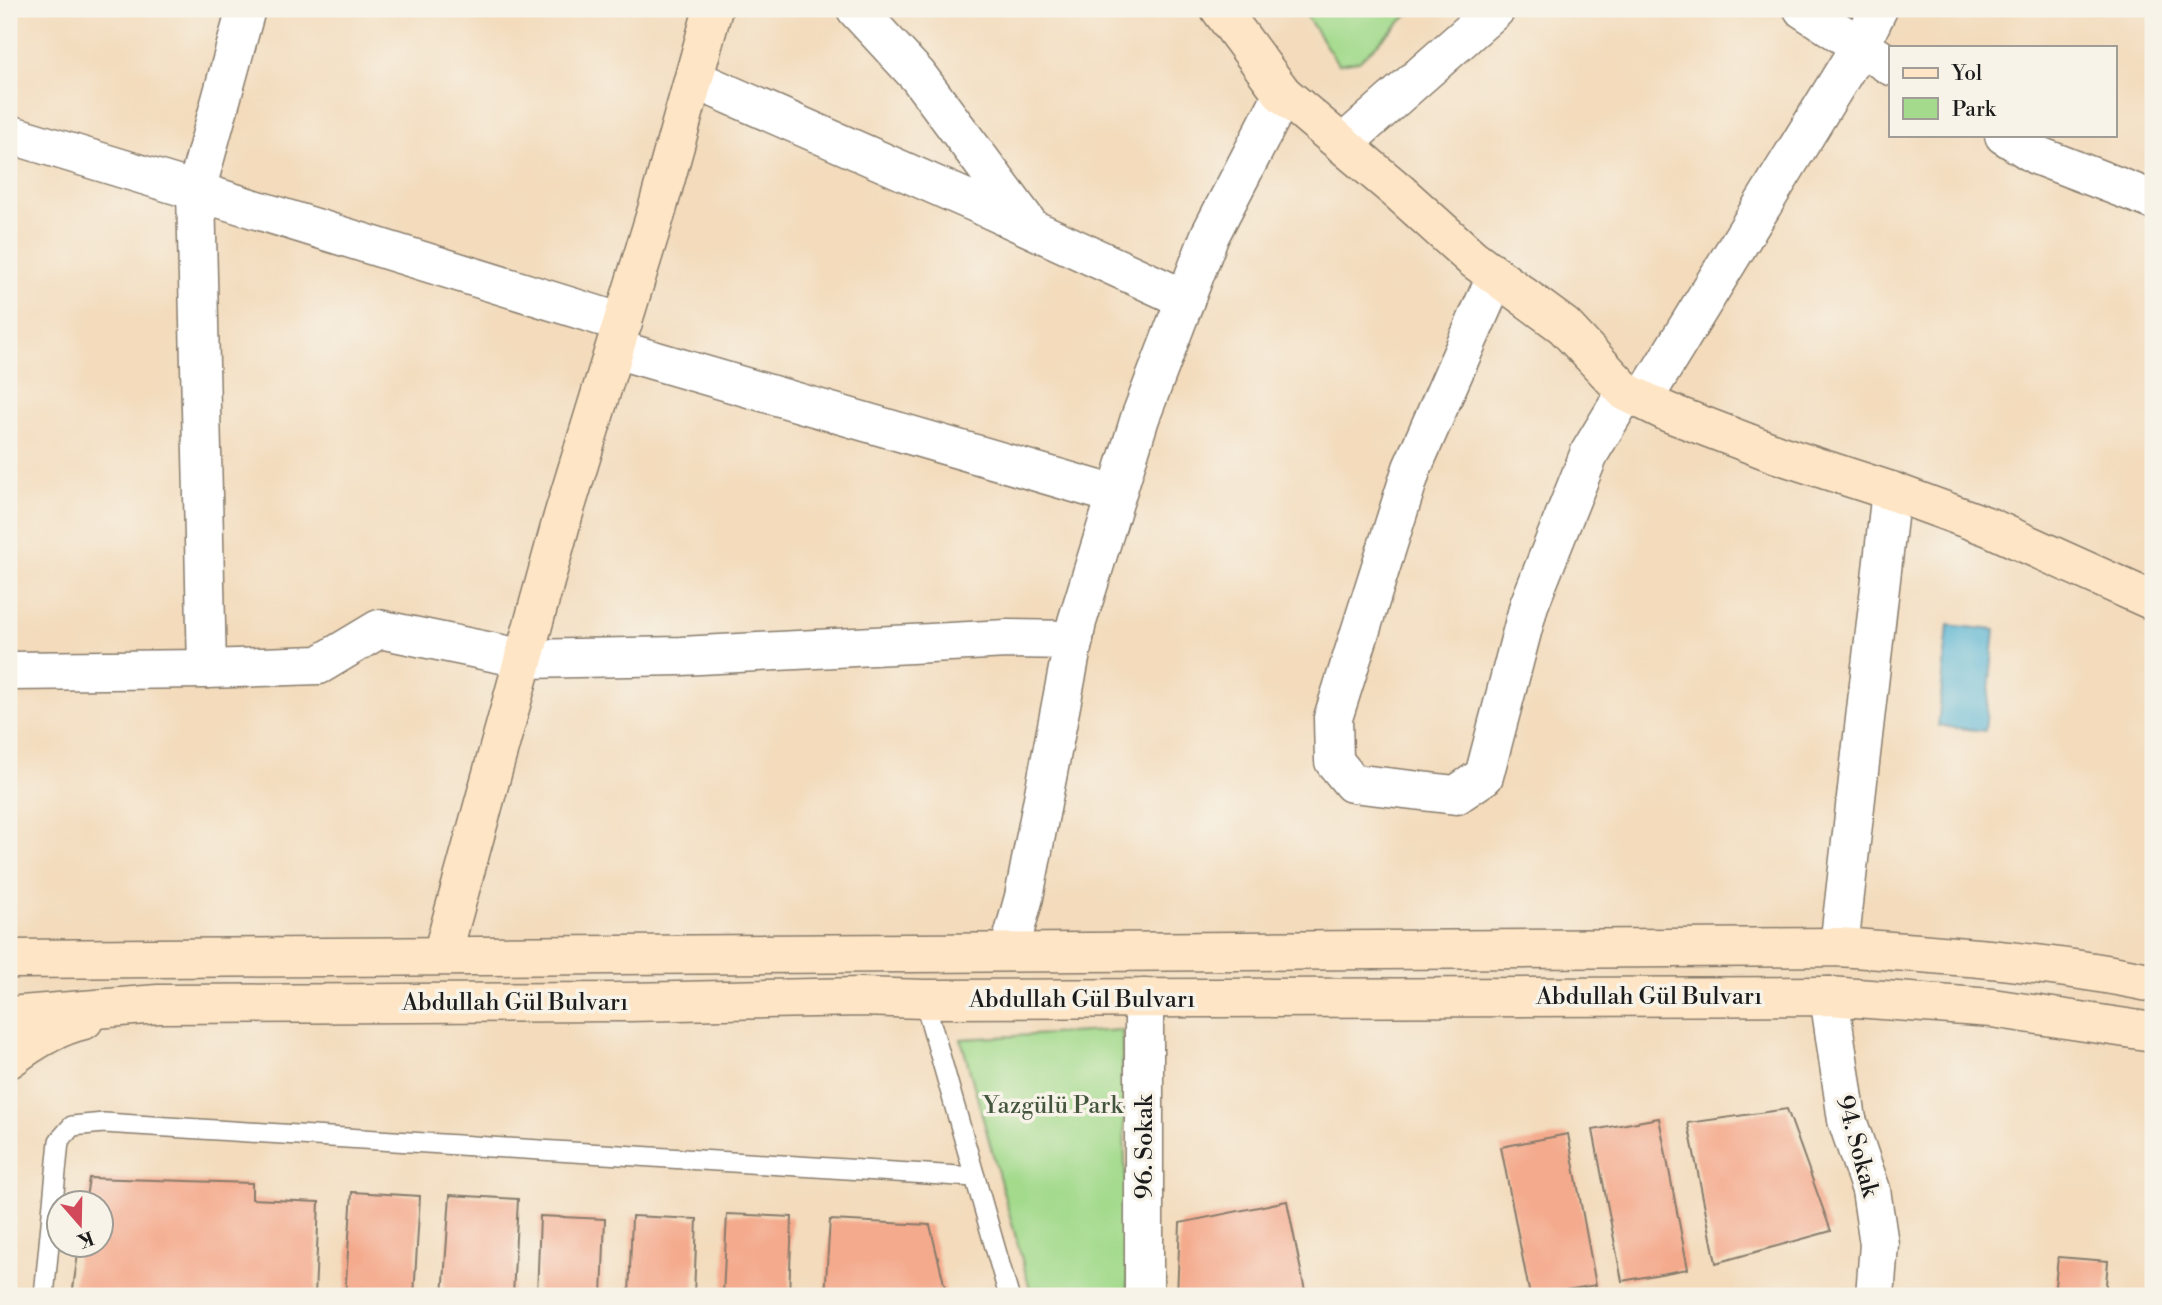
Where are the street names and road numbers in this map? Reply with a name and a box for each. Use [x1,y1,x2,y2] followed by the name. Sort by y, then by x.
[1535,982,1762,1012] street label: Abdullah Gül Bulvarı
[968,985,1195,1015] street label: Abdullah Gül Bulvarı
[401,988,628,1018] street label: Abdullah Gül Bulvarı
[1829,1092,1885,1202] street label: 94. Sokak
[1130,1093,1160,1199] street label: 96. Sokak

